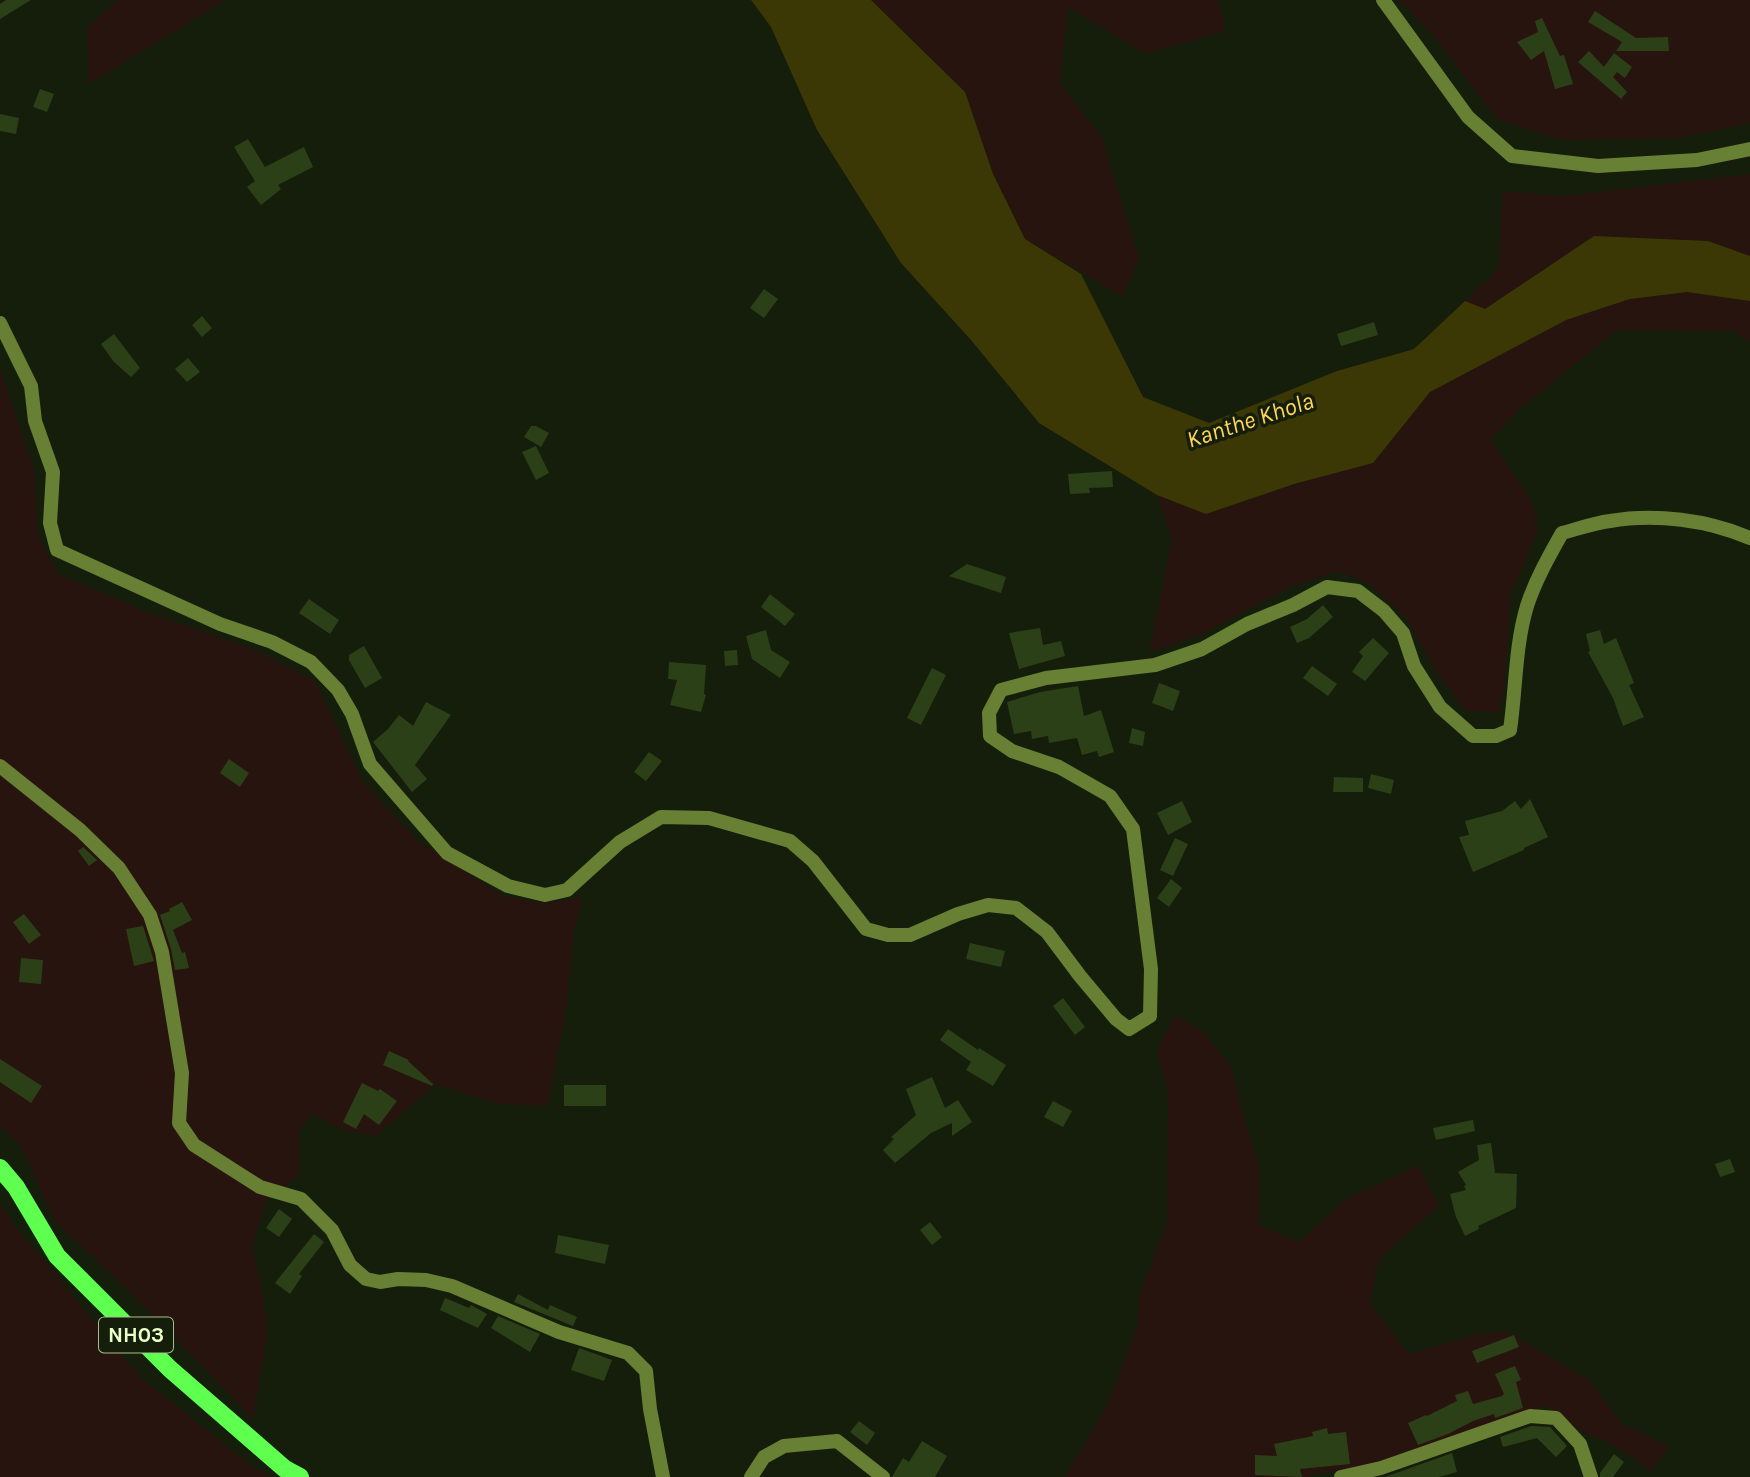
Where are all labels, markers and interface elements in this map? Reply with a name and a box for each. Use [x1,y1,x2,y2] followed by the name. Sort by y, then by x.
[1183,386,1317,454] water label: Kanthe Khola
[99,1318,173,1352] road number: NH03

